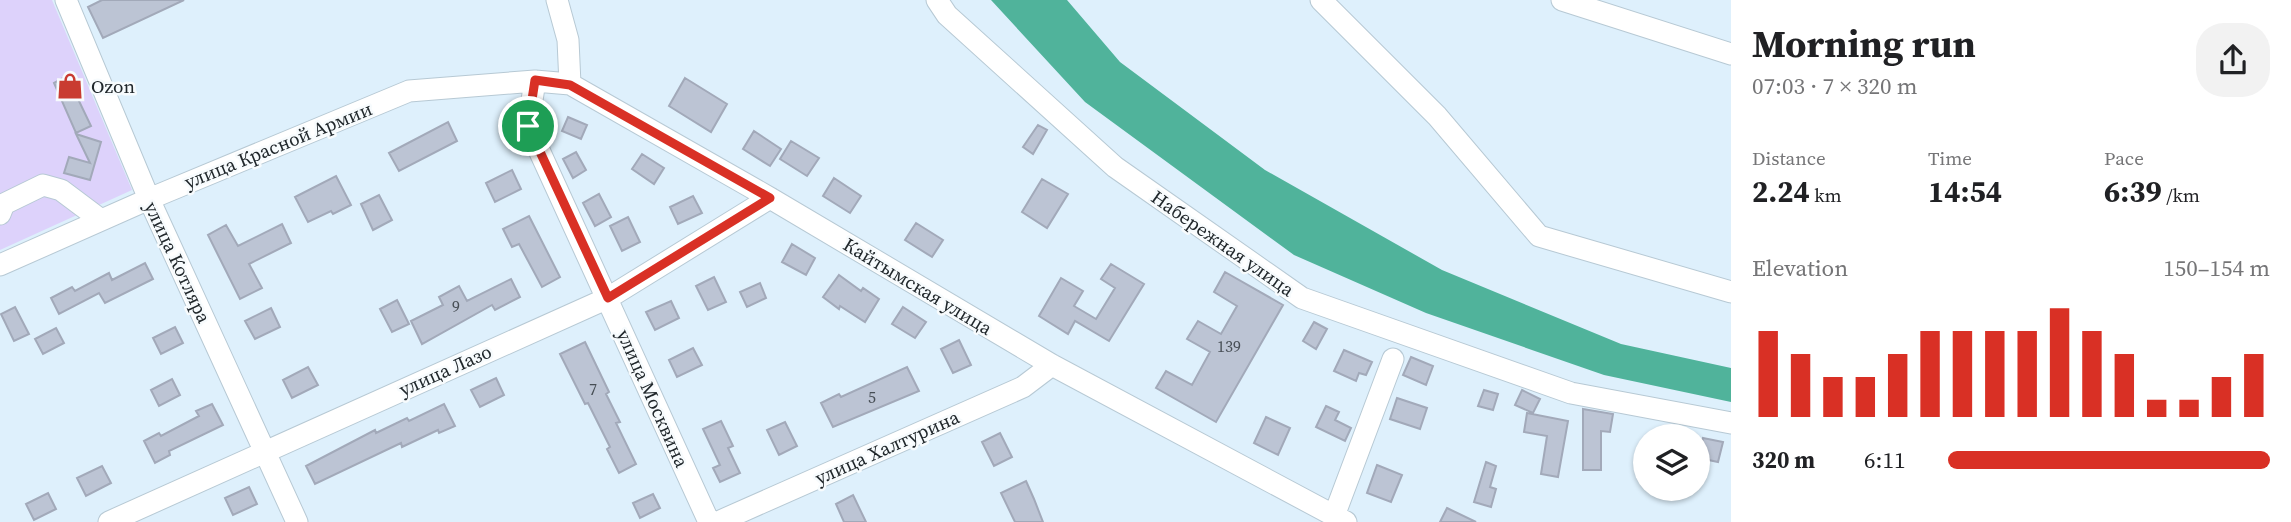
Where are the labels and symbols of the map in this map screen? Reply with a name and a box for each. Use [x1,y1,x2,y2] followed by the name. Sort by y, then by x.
[55,71,85,101] shop icon: Ozon
[91,73,135,99] place label: Ozon
[180,95,376,195] street label: улица Красной Армии
[498,96,558,156] pin
[1146,184,1300,302] street label: Набережная улица
[138,197,218,327] street label: улица Котляра
[839,231,998,341] street label: Кайтымская улица
[452,295,460,317] house number: 9
[611,325,695,471] street label: улица Москвина
[1217,335,1241,357] house number: 139
[395,338,495,402] street label: улица Лазо
[589,378,597,400] house number: 7
[868,386,876,408] house number: 5
[811,403,964,491] street label: улица Халтурина

